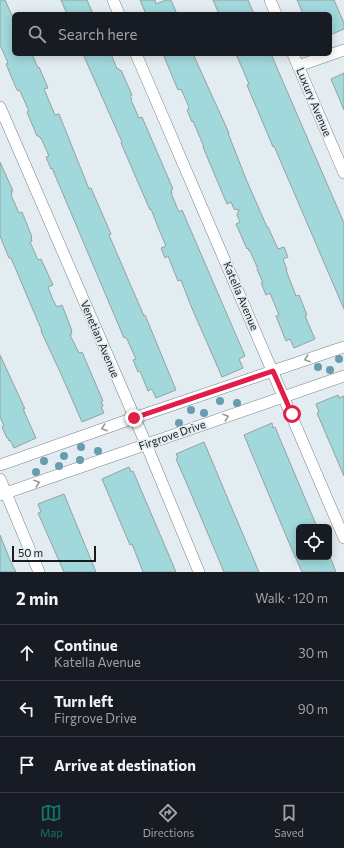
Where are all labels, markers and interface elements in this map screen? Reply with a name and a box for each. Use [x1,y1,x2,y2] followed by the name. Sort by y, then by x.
[12,12,332,56] search box
[26,23,48,45] icon: search
[58,25,137,43] text: Search here
[294,66,335,138] street label: Luxury Avenue
[221,259,262,332] street label: Katella Avenue
[78,298,123,380] street label: Venetian Avenue
[304,355,311,363] one-way arrow
[283,405,301,423] route start
[125,409,143,427] route end
[222,413,229,422] one-way arrow
[137,417,207,452] street label: Firgrove Drive
[101,424,108,432] one-way arrow
[33,479,40,487] one-way arrow
[296,524,332,560] map controls
[296,524,332,560] button: locate
[12,544,96,563] scale bar
[18,546,43,559] text: 50 m
[16,588,58,609] text: 2 min
[255,590,328,606] text: Walk · 120 m
[54,636,118,654] text: Continue
[16,642,38,664] icon: ahead
[298,645,328,661] text: 30 m
[54,654,141,670] text: Katella Avenue
[54,692,113,710] text: Turn left
[16,698,38,720] icon: left
[298,701,328,717] text: 90 m
[54,710,137,726] text: Firgrove Drive
[16,754,38,776] icon: arrive
[54,756,196,774] text: Arrive at destination
[40,802,63,839] tab: Map
[143,802,194,839] tab: Directions
[274,802,304,839] tab: Saved

